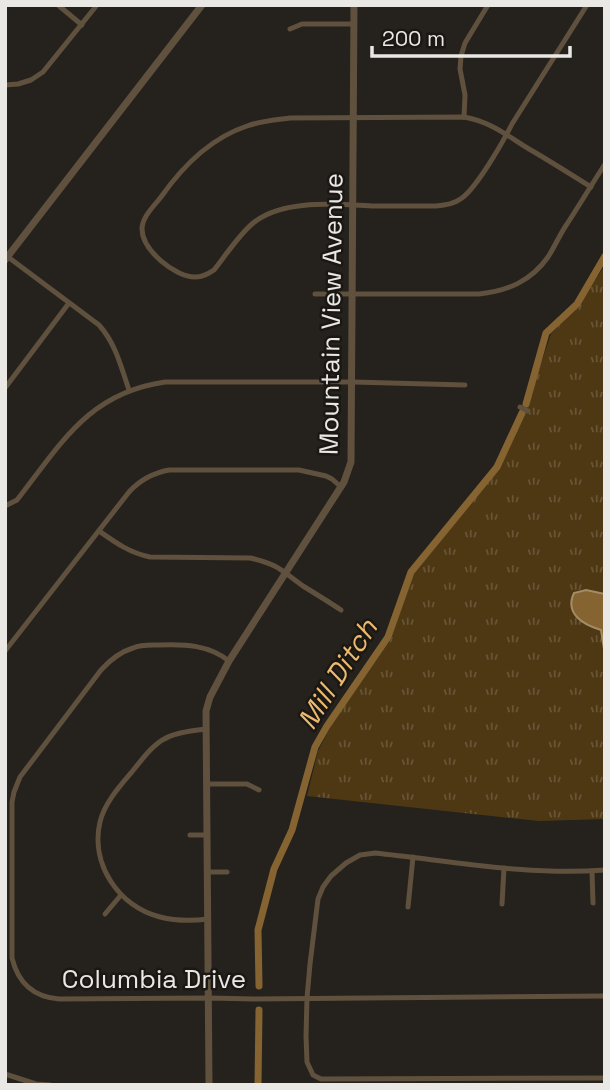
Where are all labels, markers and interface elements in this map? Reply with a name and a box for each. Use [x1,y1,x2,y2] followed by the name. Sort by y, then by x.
[372,14,570,58] scale bar
[382,25,445,52] text: 200 m
[312,173,350,455] street label: Mountain View Avenue
[289,611,385,736] water label: Mill Ditch
[62,962,246,996] street label: Columbia Drive

